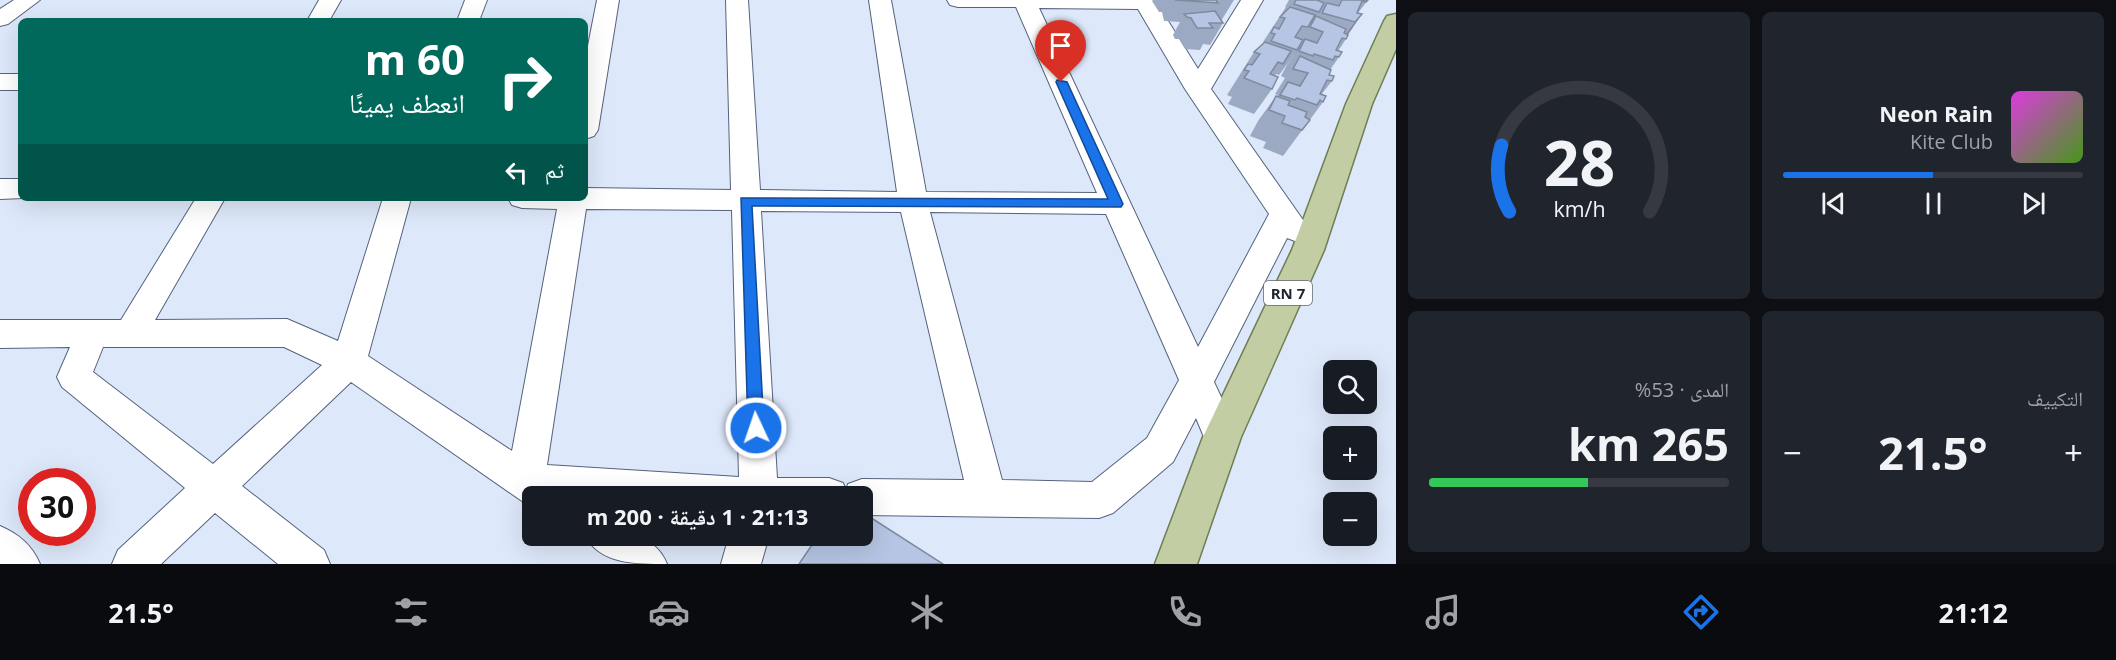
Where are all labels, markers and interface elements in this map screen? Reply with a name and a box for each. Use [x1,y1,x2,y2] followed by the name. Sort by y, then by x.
[1035,20,1086,82] pin
[1044,29,1077,62] icon: arrive
[365,30,465,87] text: 60 m
[486,42,564,120] icon: right
[349,84,465,121] text: انعطف يمينًا
[1879,98,1993,128] text: Neon Rain
[1543,120,1615,205] text: 28
[1910,128,1993,155] text: Kite Club
[545,154,564,184] text: ثم
[500,156,533,189] icon: left
[1817,187,1850,220] icon: previous
[1917,187,1950,220] icon: pause
[2017,187,2050,220] icon: next
[1553,195,1605,224] text: km/h
[1264,281,1312,305] road number: RN 7
[1323,360,1377,546] map controls
[1323,360,1377,414] button: search
[1635,376,1729,403] text: المدى · 53%
[2027,385,2083,412] text: التكييف
[724,396,788,460] position arrow
[1568,413,1729,474] text: 265 km
[1878,422,1988,483] text: 21.5°
[1323,426,1377,480] button: +
[1783,430,1802,475] text: −
[2064,430,2083,475] text: +
[18,468,96,546] speed limit sign: 30
[1323,492,1377,546] button: −
[587,501,808,531] text: 21:13 · 1 دقيقة · 200 m
[390,591,432,633] icon: filters
[648,591,690,633] icon: car
[906,591,948,633] icon: climate
[1164,591,1206,633] icon: phone
[1422,591,1464,633] icon: music
[1680,591,1722,633] icon: directions
[108,594,174,631] text: 21.5°
[1939,594,2008,631] text: 21:12

